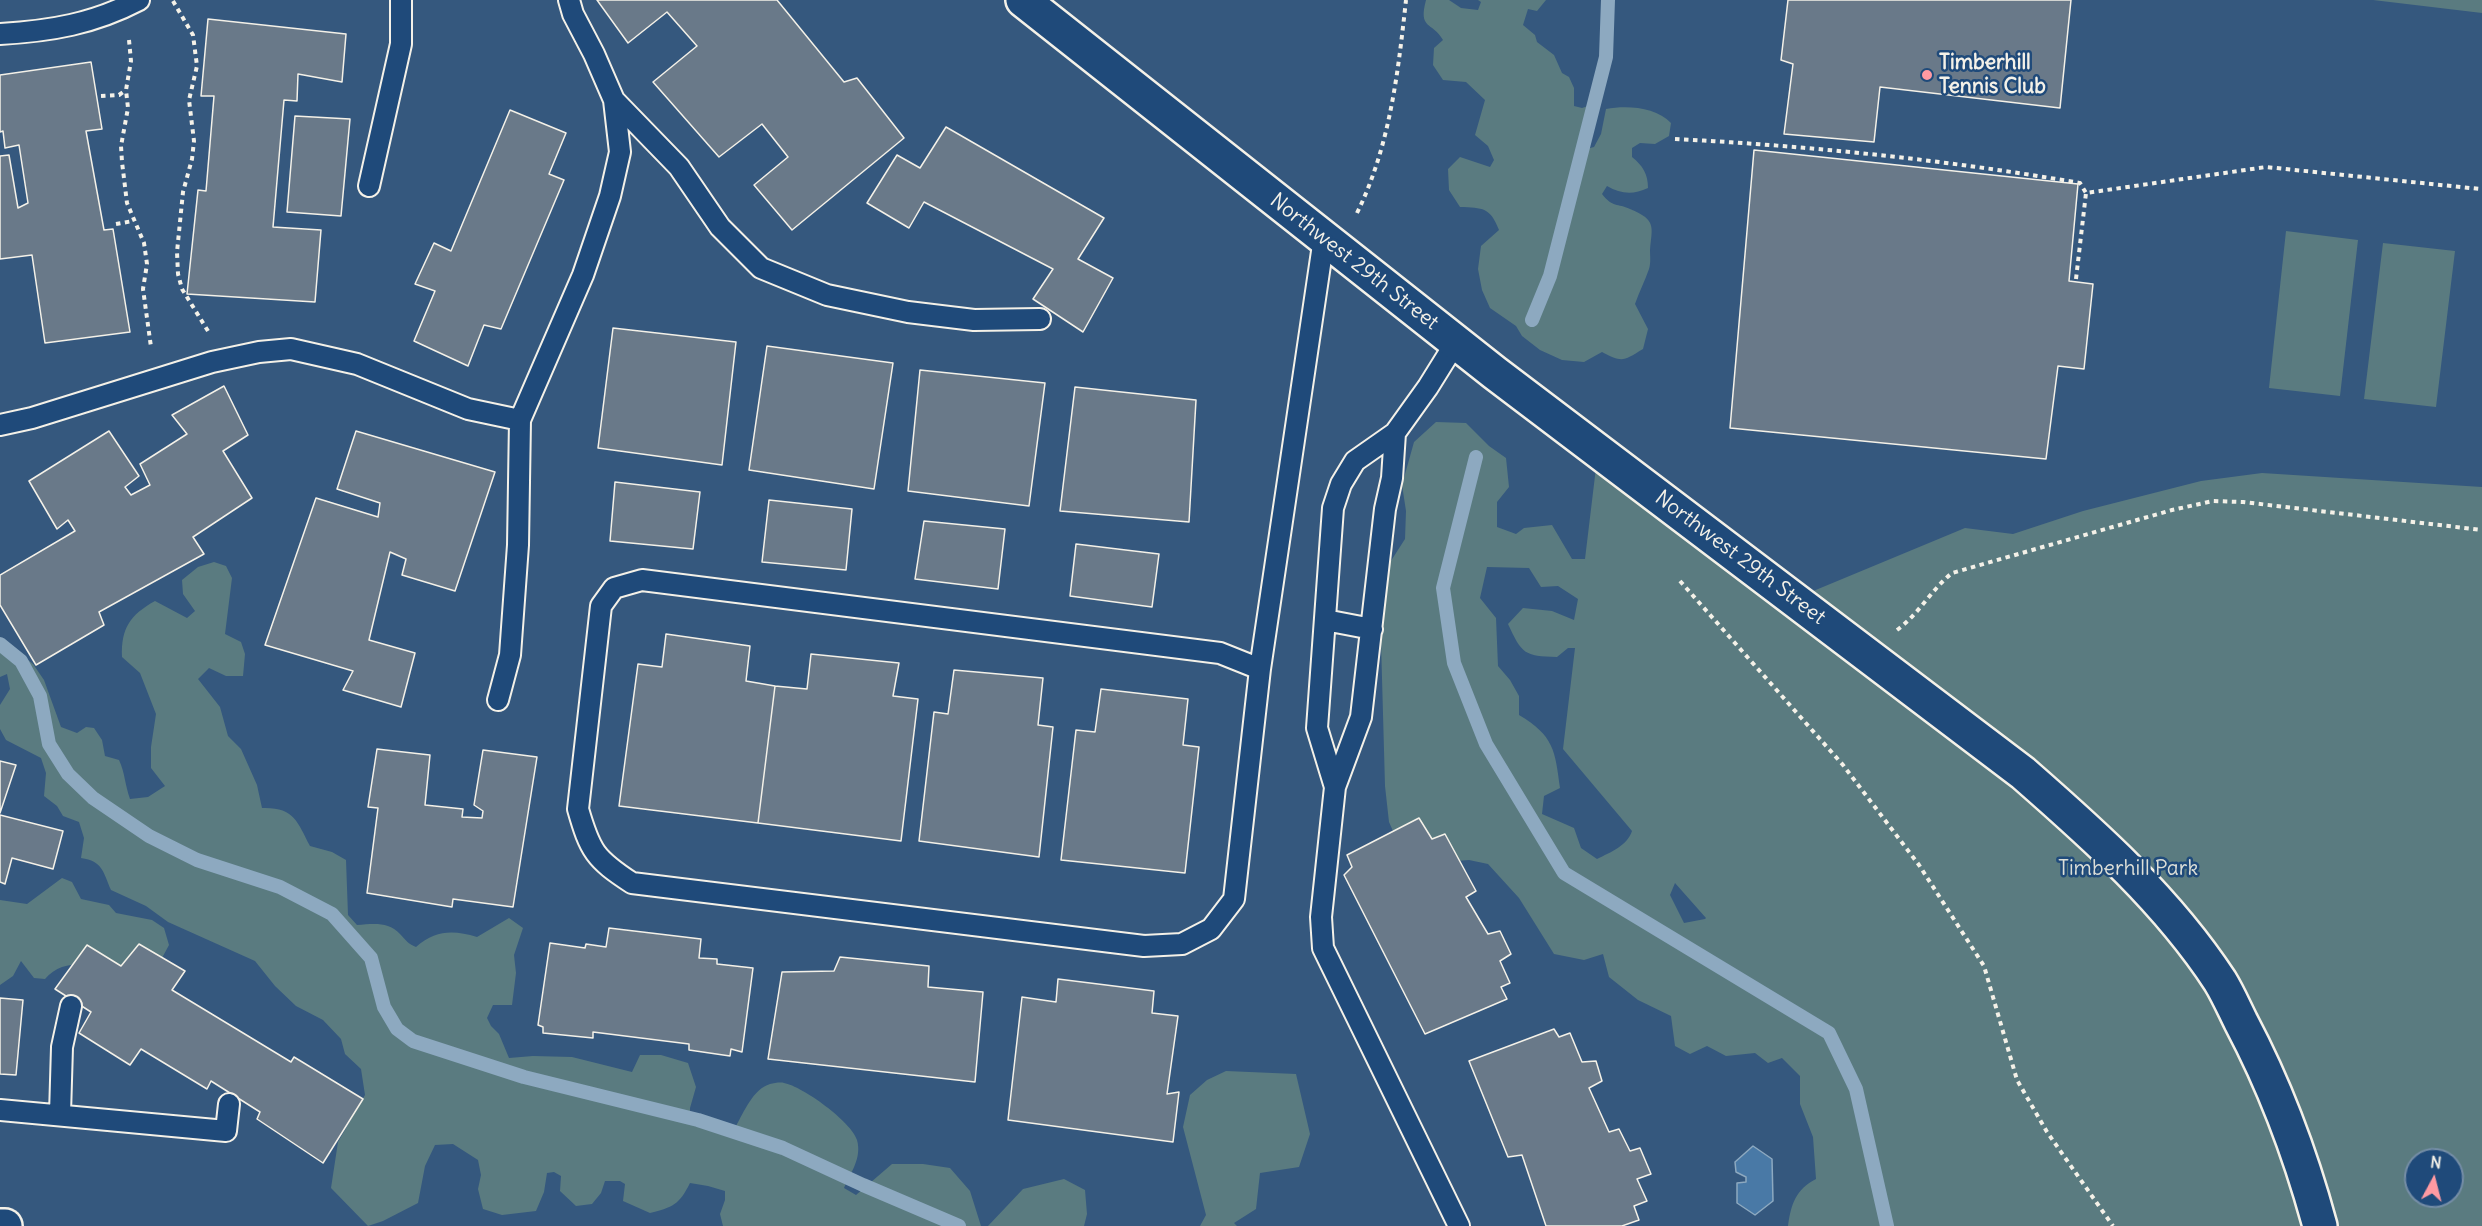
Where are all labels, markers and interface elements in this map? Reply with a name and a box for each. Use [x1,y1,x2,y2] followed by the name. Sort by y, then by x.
[1939,50,2046,100] place label: Timberhill Tennis Club
[1920,68,1934,82] marker: Timberhill Tennis Club
[1265,188,1443,336] street label: Northwest 29th Street
[1650,486,1830,630] street label: Northwest 29th Street
[2058,856,2198,882] park label: Timberhill Park
[2404,1148,2464,1208] north arrow
[2429,1152,2443,1173] text: N

